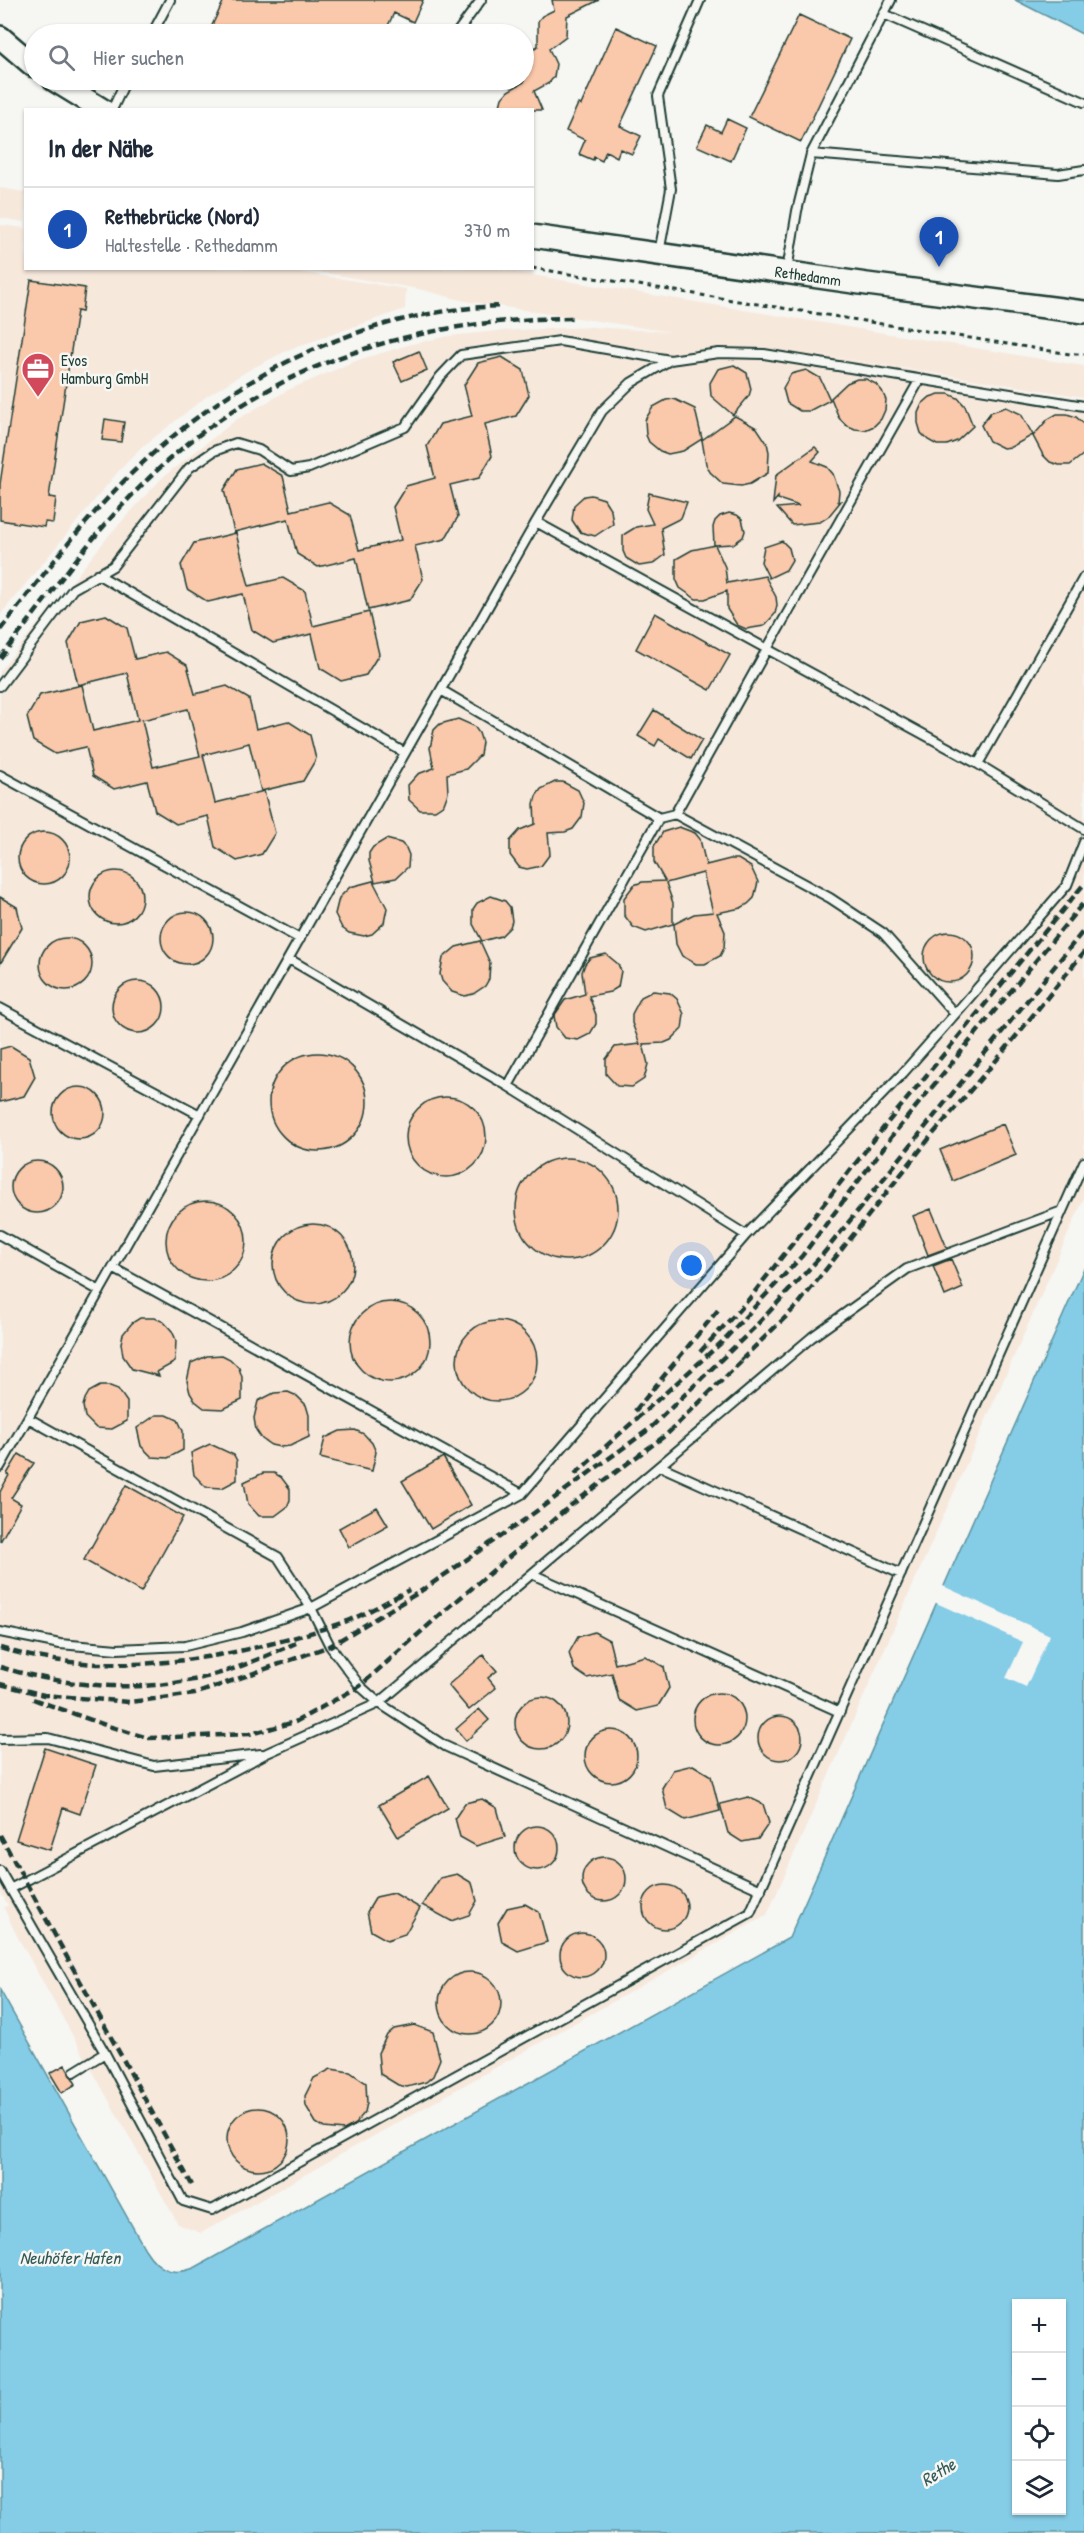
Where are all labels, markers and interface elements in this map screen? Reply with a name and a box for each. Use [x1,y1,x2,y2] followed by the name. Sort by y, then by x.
[24,24,534,90] search box
[45,41,78,74] icon: search
[93,42,184,72] text: Hier suchen
[48,130,154,165] text: In der Nähe
[105,201,260,231] text: Rethebrücke (Nord)
[64,216,71,243] text: 1
[464,216,510,243] text: 370 m
[920,218,958,267] pin: 1
[105,231,278,258] text: Haltestelle · Rethedamm
[774,260,843,291] street label: Rethedamm
[61,349,148,389] place label: Evos Hamburg GmbH
[20,351,56,398] office icon: Evos Hamburg GmbH
[677,1251,706,1280] your location
[20,2245,122,2270] water label: Neuhöfer Hafen
[1012,2299,1066,2515] map controls
[1012,2299,1066,2353] button: +
[1012,2353,1066,2407] button: −
[1012,2407,1066,2461] button: locate
[916,2451,961,2492] water label: Rethe
[1012,2461,1066,2515] button: layers

